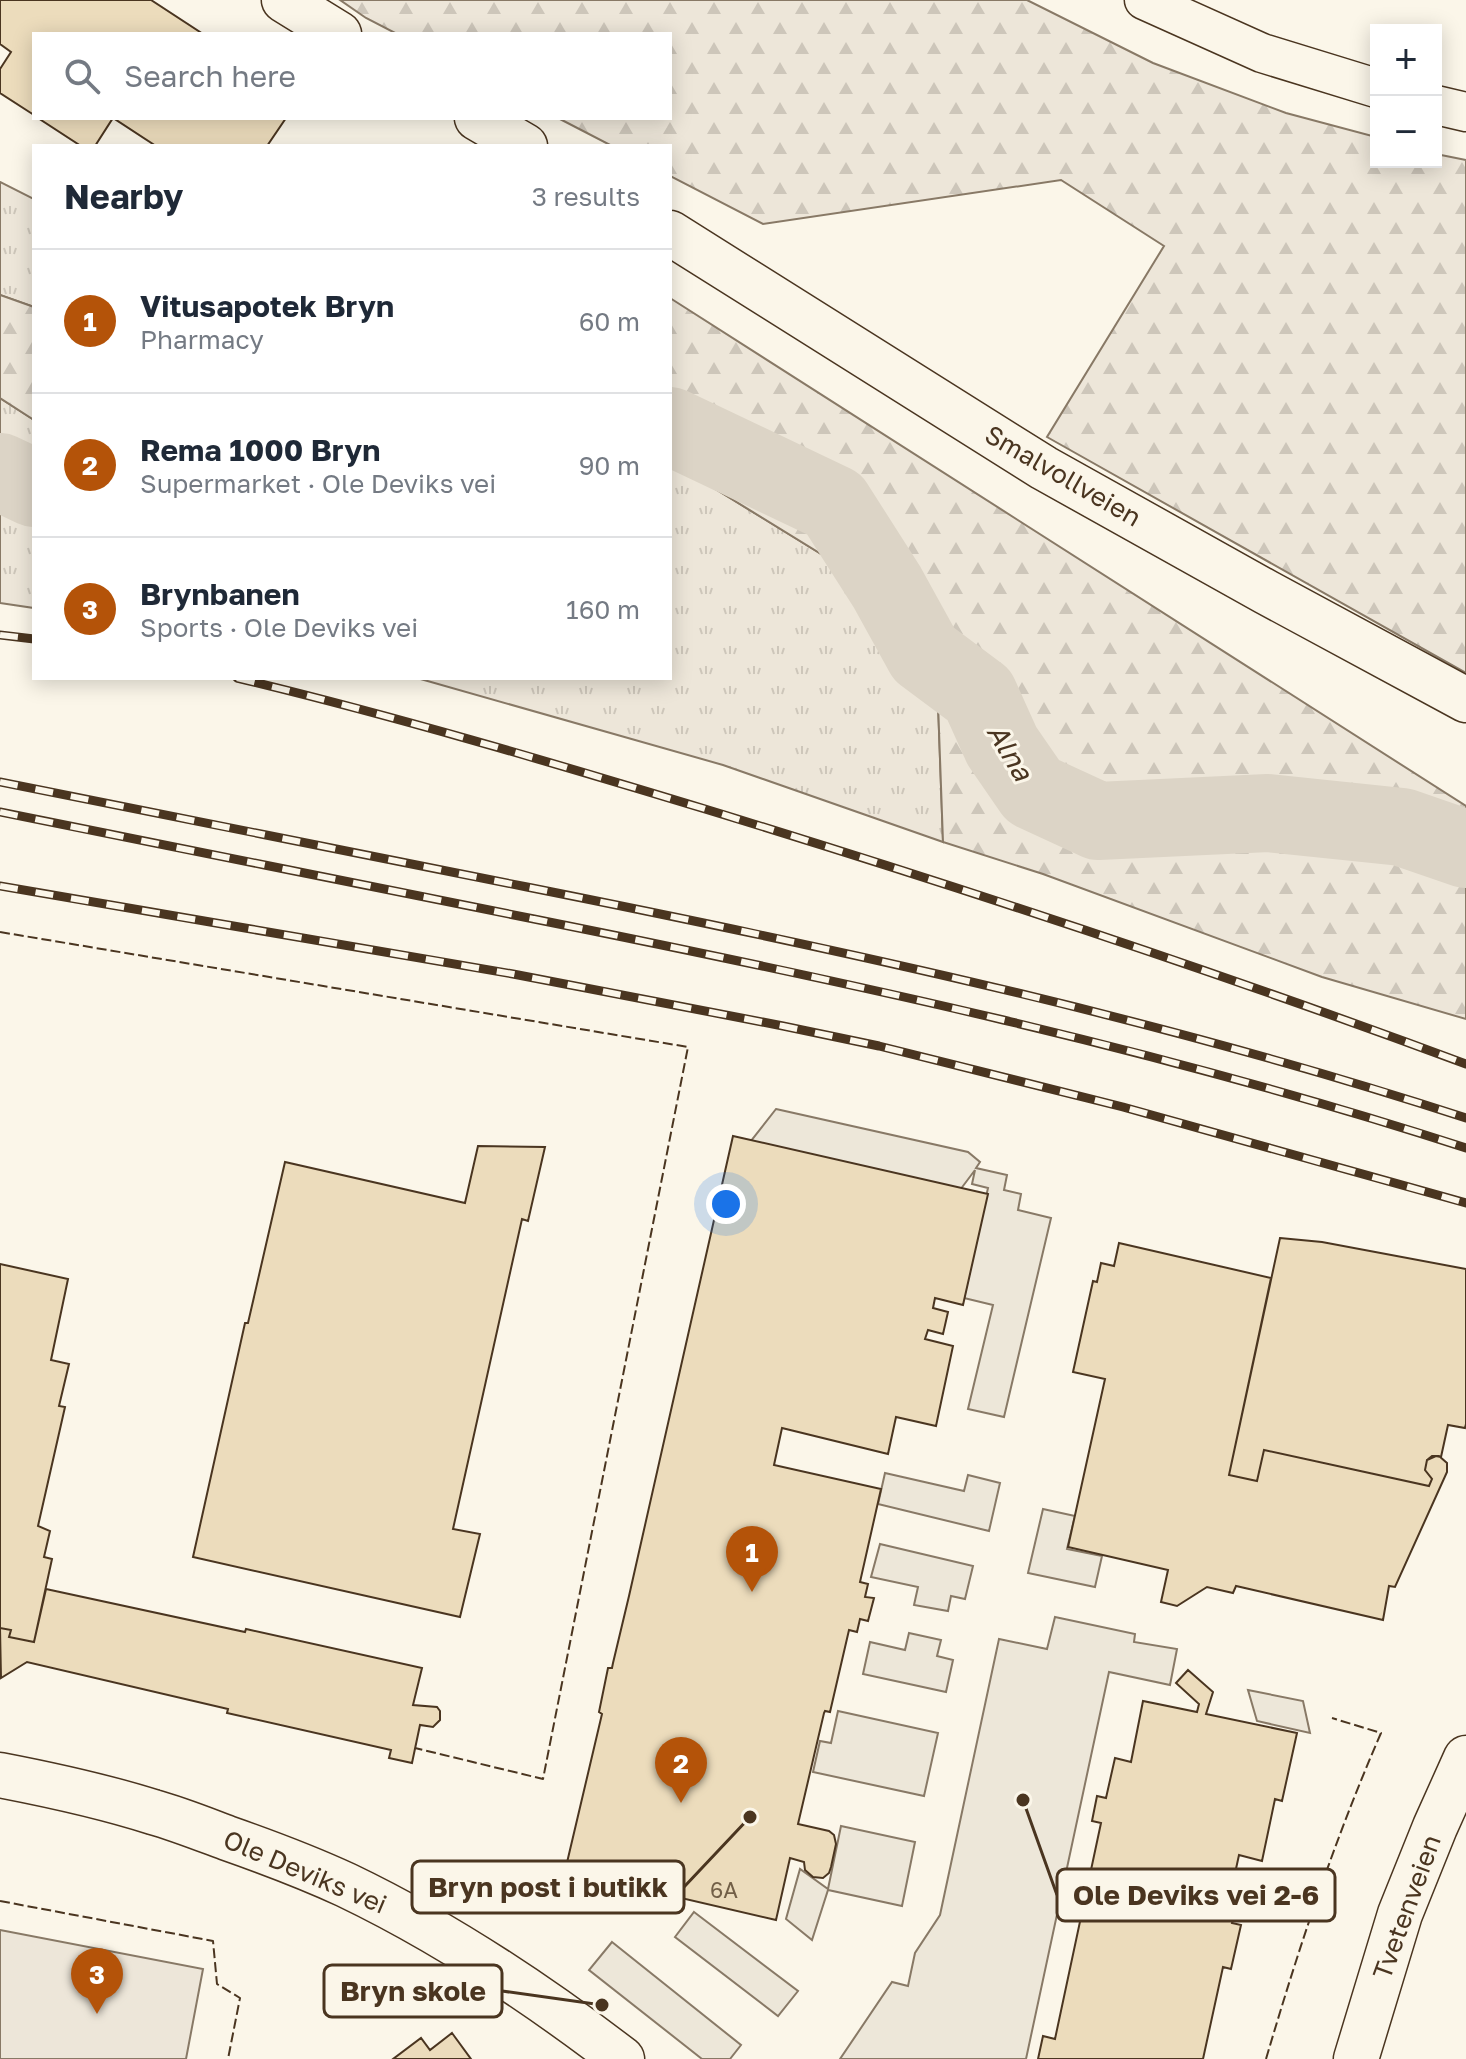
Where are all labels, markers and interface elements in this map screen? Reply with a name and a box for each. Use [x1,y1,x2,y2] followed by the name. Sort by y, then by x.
[1370,24,1442,168] map controls
[1370,24,1442,96] button: +
[32,32,672,120] search box
[60,54,104,98] icon: search
[124,58,296,94] text: Search here
[1370,96,1442,168] button: −
[64,176,184,216] text: Nearby
[532,181,640,212] text: 3 results
[140,288,394,324] text: Vitusapotek Bryn
[83,306,97,337] text: 1
[579,306,640,337] text: 60 m
[140,324,264,355] text: Pharmacy
[980,418,1147,533] street label: Smalvollveien
[140,432,380,468] text: Rema 1000 Bryn
[82,450,98,481] text: 2
[579,450,640,481] text: 90 m
[140,468,496,499] text: Supermarket · Ole Deviks vei
[140,576,300,612] text: Brynbanen
[82,594,98,625] text: 3
[566,594,640,625] text: 160 m
[140,612,418,643] text: Sports · Ole Deviks vei
[981,717,1041,787] water label: Alna
[706,1184,746,1224] your location
[726,1526,778,1592] pin: 1
[655,1737,707,1803] pin: 2
[219,1823,391,1920] street label: Ole Deviks vei
[1366,1830,1447,1983] street label: Tvetenveien
[412,1861,684,1913] callout: Bryn post i butikk
[1057,1869,1335,1921] callout: Ole Deviks vei 2-6
[428,1870,668,1903] text: Bryn post i butikk
[710,1876,738,1903] house number: 6A
[1073,1878,1319,1911] text: Ole Deviks vei 2-6
[71,1948,123,2014] pin: 3
[324,1965,502,2017] callout: Bryn skole
[340,1974,486,2007] text: Bryn skole

